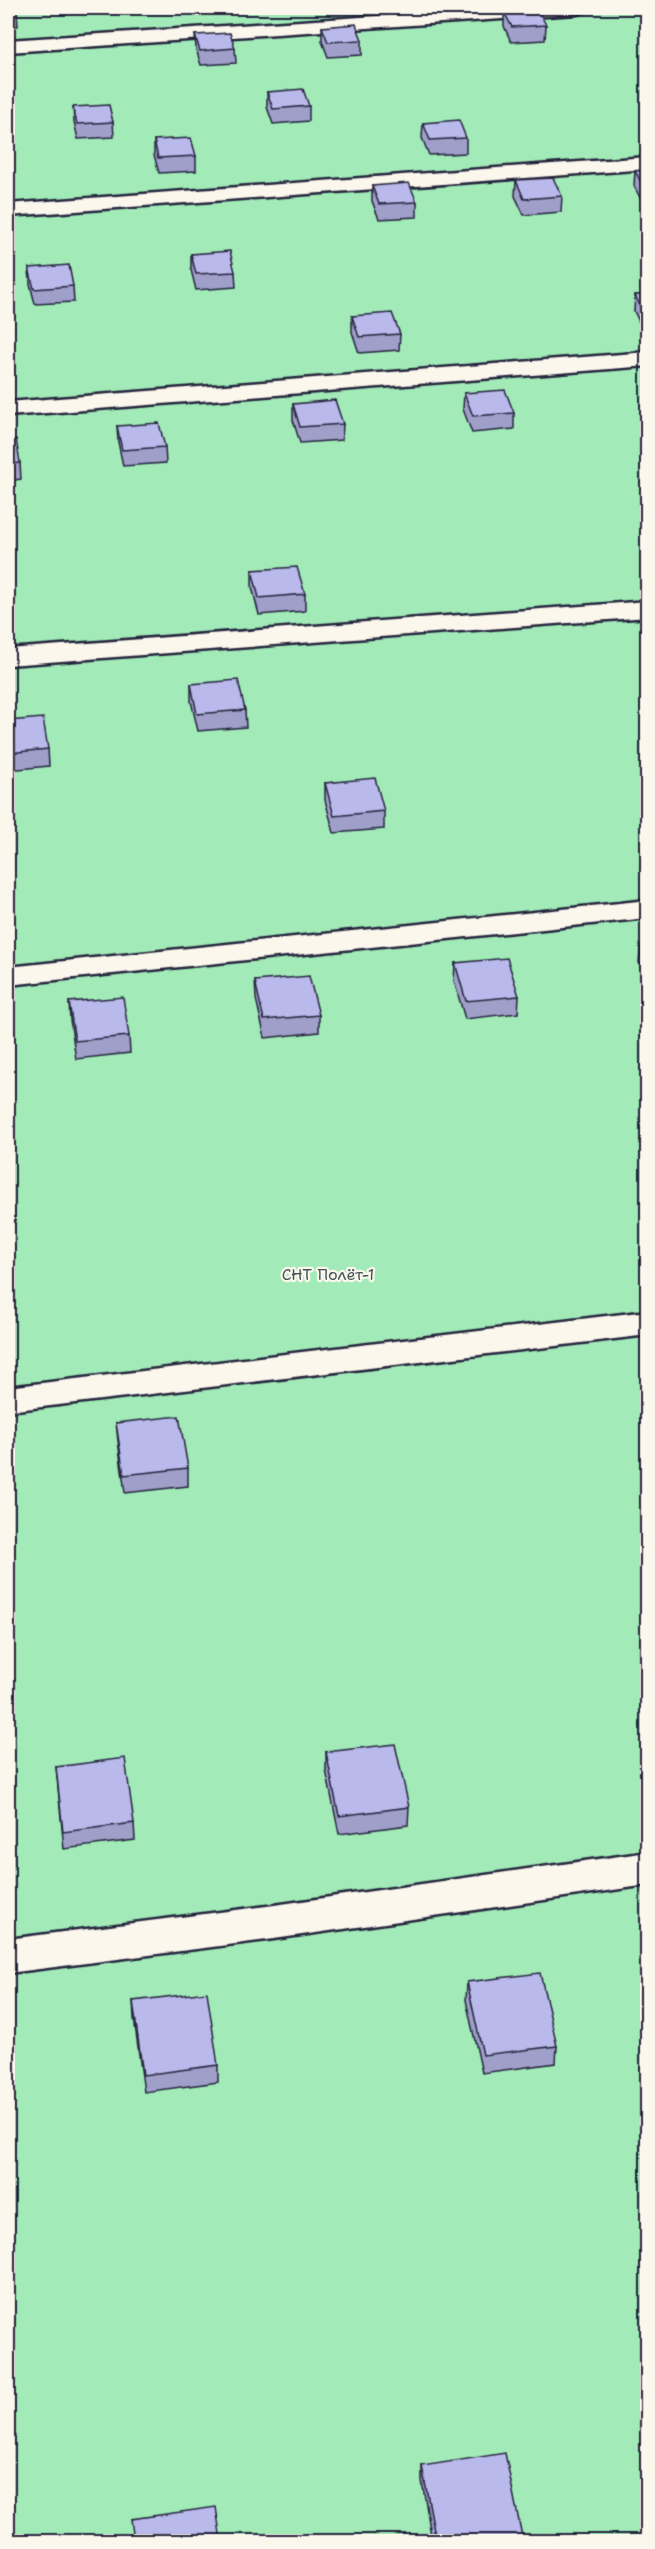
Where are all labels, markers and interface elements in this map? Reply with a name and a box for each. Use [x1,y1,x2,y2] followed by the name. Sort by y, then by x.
[282,1264,374,1285] park label: СНТ Полёт-1

